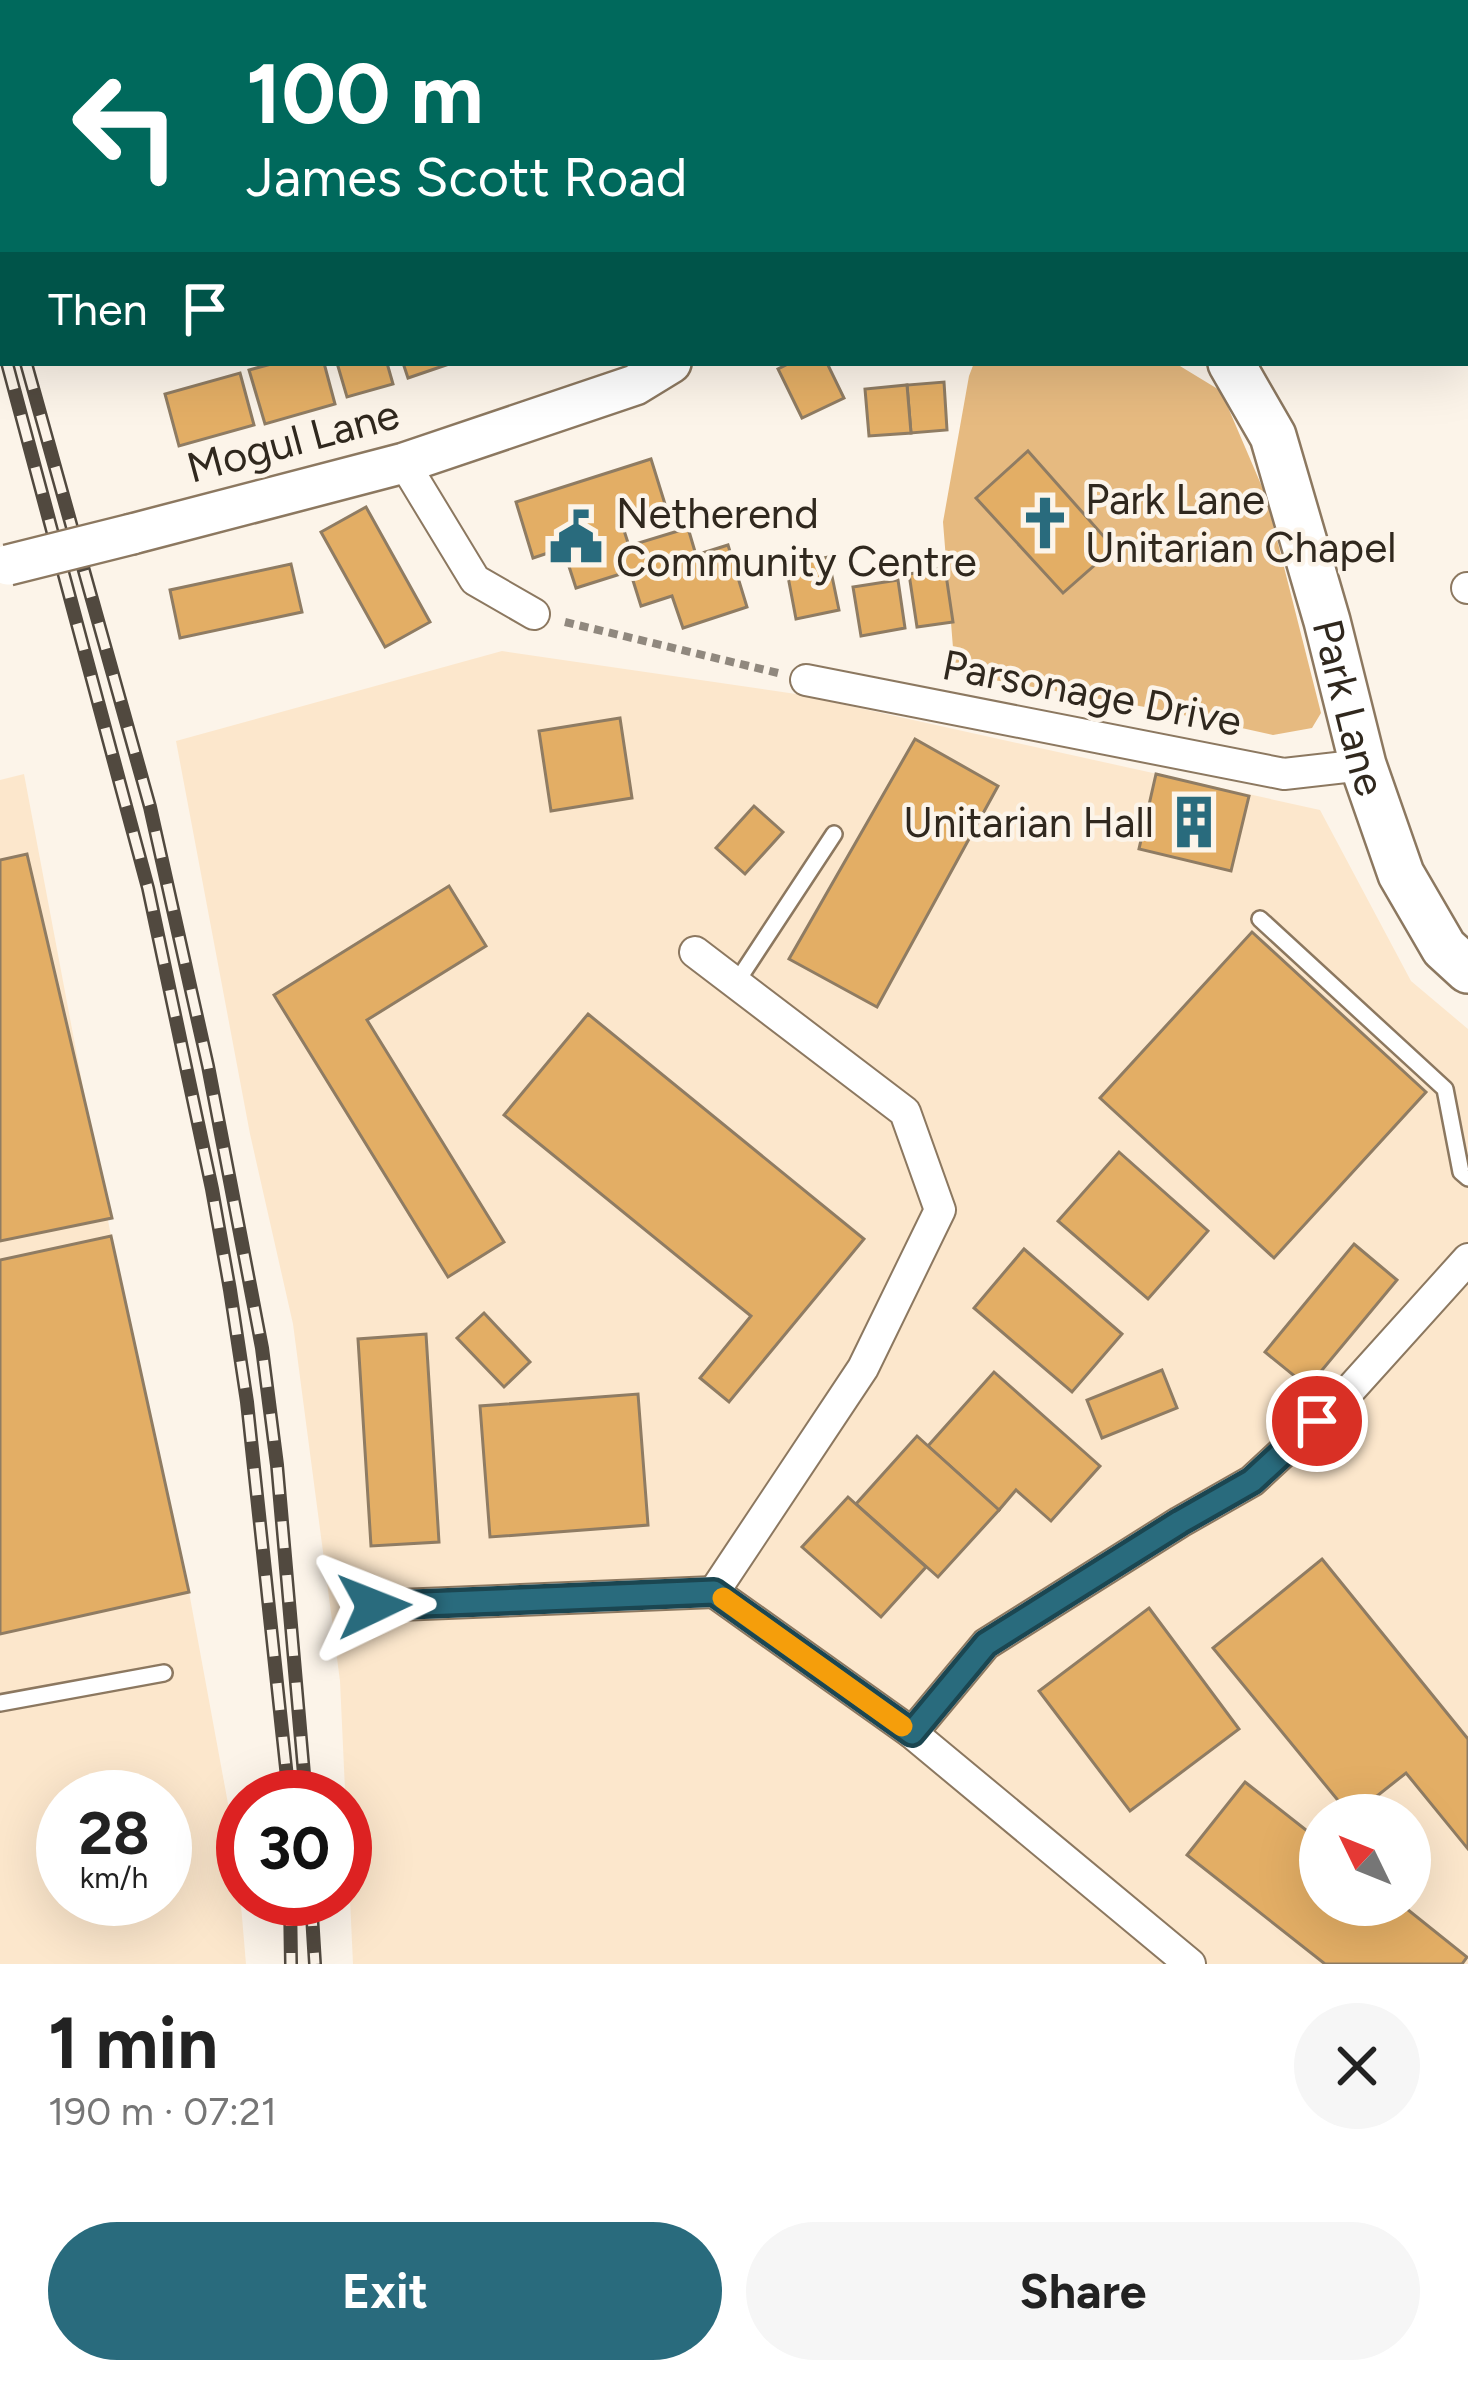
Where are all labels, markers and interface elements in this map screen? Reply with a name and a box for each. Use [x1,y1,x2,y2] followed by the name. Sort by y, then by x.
[246,43,484,144] text: 100 m
[48,48,204,204] icon: left
[246,145,687,210] text: James Scott Road
[172,276,238,342] icon: arrive
[48,282,148,336] text: Then
[181,388,405,494] street label: Mogul Lane
[1085,474,1396,573] place label: Park Lane Unitarian Chapel
[616,488,977,587] place label: Netherend Community Centre
[1016,494,1074,552] church icon: Park Lane Unitarian Chapel
[547,508,605,566] public building icon: Netherend Community Centre
[1302,614,1397,802] street label: Park Lane
[938,639,1246,747] street label: Parsonage Drive
[1165,793,1223,851] building icon: Unitarian Hall
[903,797,1154,848] place label: Unitarian Hall
[1266,1370,1368,1472] pin
[1284,1388,1350,1454] icon: arrive
[311,1543,437,1669] position arrow
[216,1770,372,1926] speed limit sign: 30
[1299,1794,1431,1926] north arrow
[1299,1794,1431,1926] map controls
[78,1797,150,1869] text: 28
[80,1859,148,1896] text: km/h
[48,2000,218,2086] text: 1 min
[1294,2003,1420,2129] button: close
[48,2088,277,2135] text: 190 m · 07:21
[48,2222,722,2360] button: Exit
[746,2222,1420,2360] button: Share

